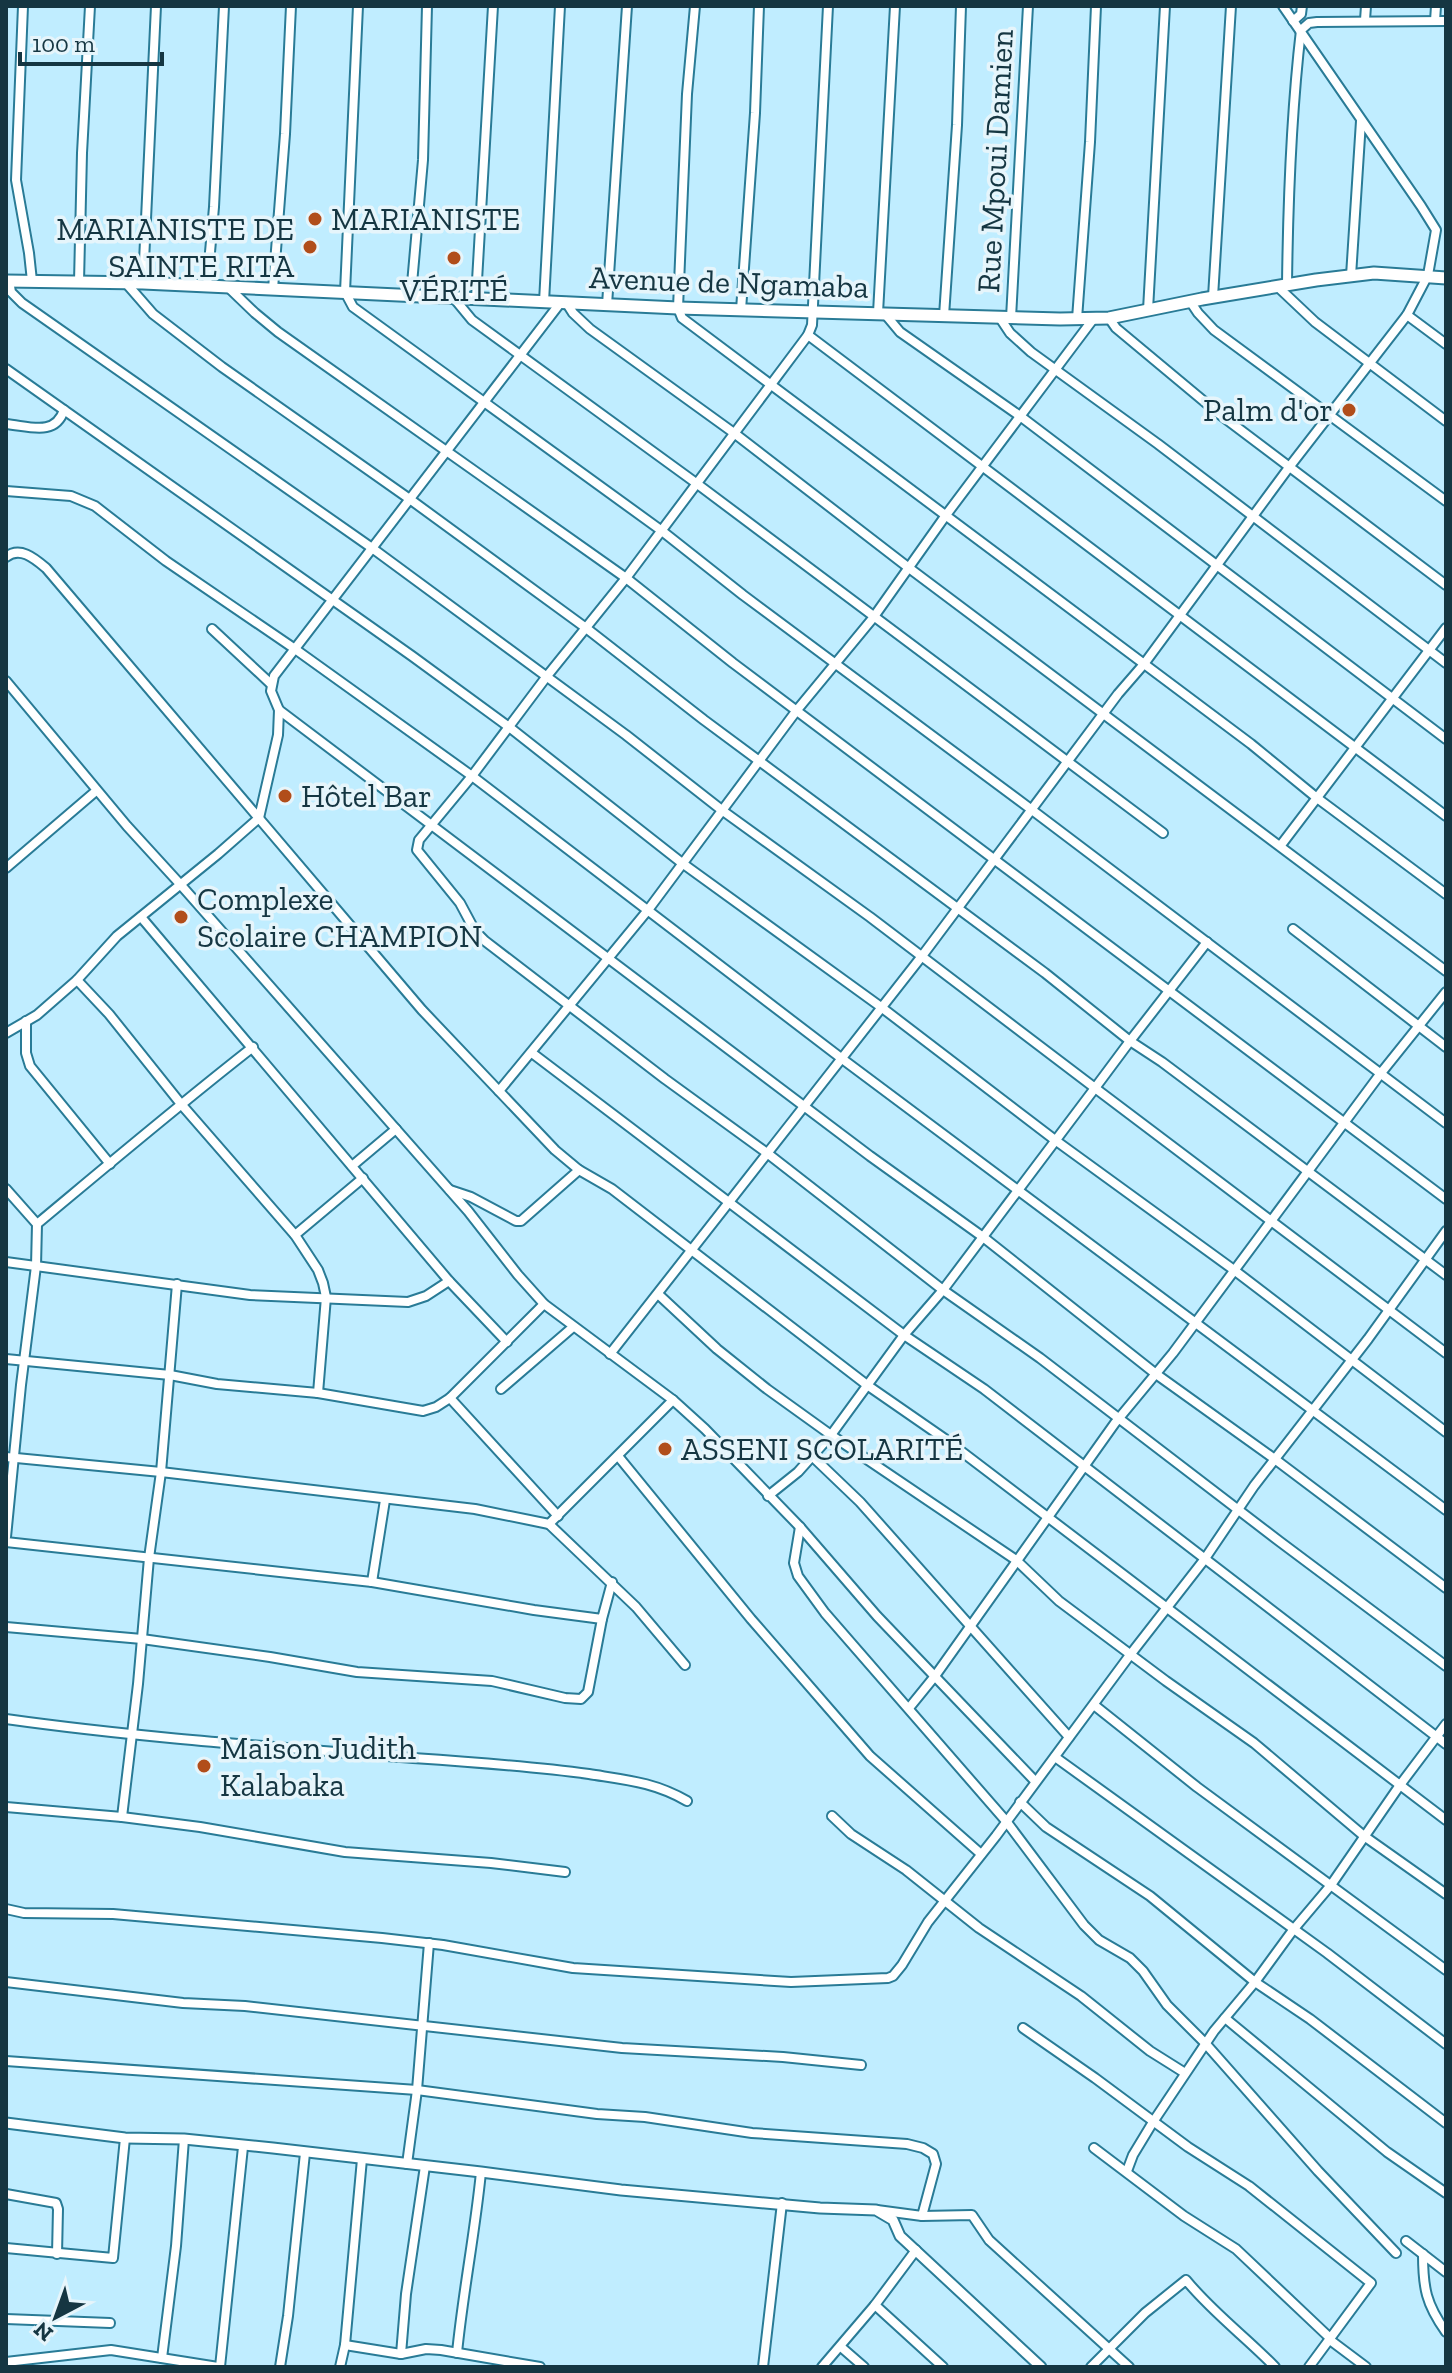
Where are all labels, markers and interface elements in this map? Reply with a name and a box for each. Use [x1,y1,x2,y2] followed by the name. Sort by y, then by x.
[20,16,162,66] scale bar
[969,28,1021,294] street label: Rue Mpoui Damien
[32,29,95,58] text: 100 m
[331,200,520,238] place label: MARIANISTE
[56,210,294,285] place label: MARIANISTE DE SAINTE RITA
[306,210,324,228] marker: MARIANISTE
[301,238,319,256] marker: MARIANISTE DE SAINTE RITA
[445,249,463,267] marker: VÉRITÉ
[588,258,870,306] street label: Avenue de Ngamaba
[399,271,508,309] place label: VÉRITÉ
[1203,391,1333,429] place label: Palm d'or
[1340,401,1358,419] marker: Palm d'or
[301,777,432,815] place label: Hôtel Bar
[276,787,294,805] marker: Hôtel Bar
[197,880,482,955] place label: Complexe Scolaire CHAMPION
[172,908,190,926] marker: Complexe Scolaire CHAMPION
[681,1430,963,1468] place label: ASSENI SCOLARITÉ
[656,1440,674,1458] marker: ASSENI SCOLARITÉ
[220,1729,416,1804] place label: Maison Judith Kalabaka
[195,1757,213,1775] marker: Maison Judith Kalabaka
[16,2277,96,2357] north arrow
[28,2316,58,2347] text: N

